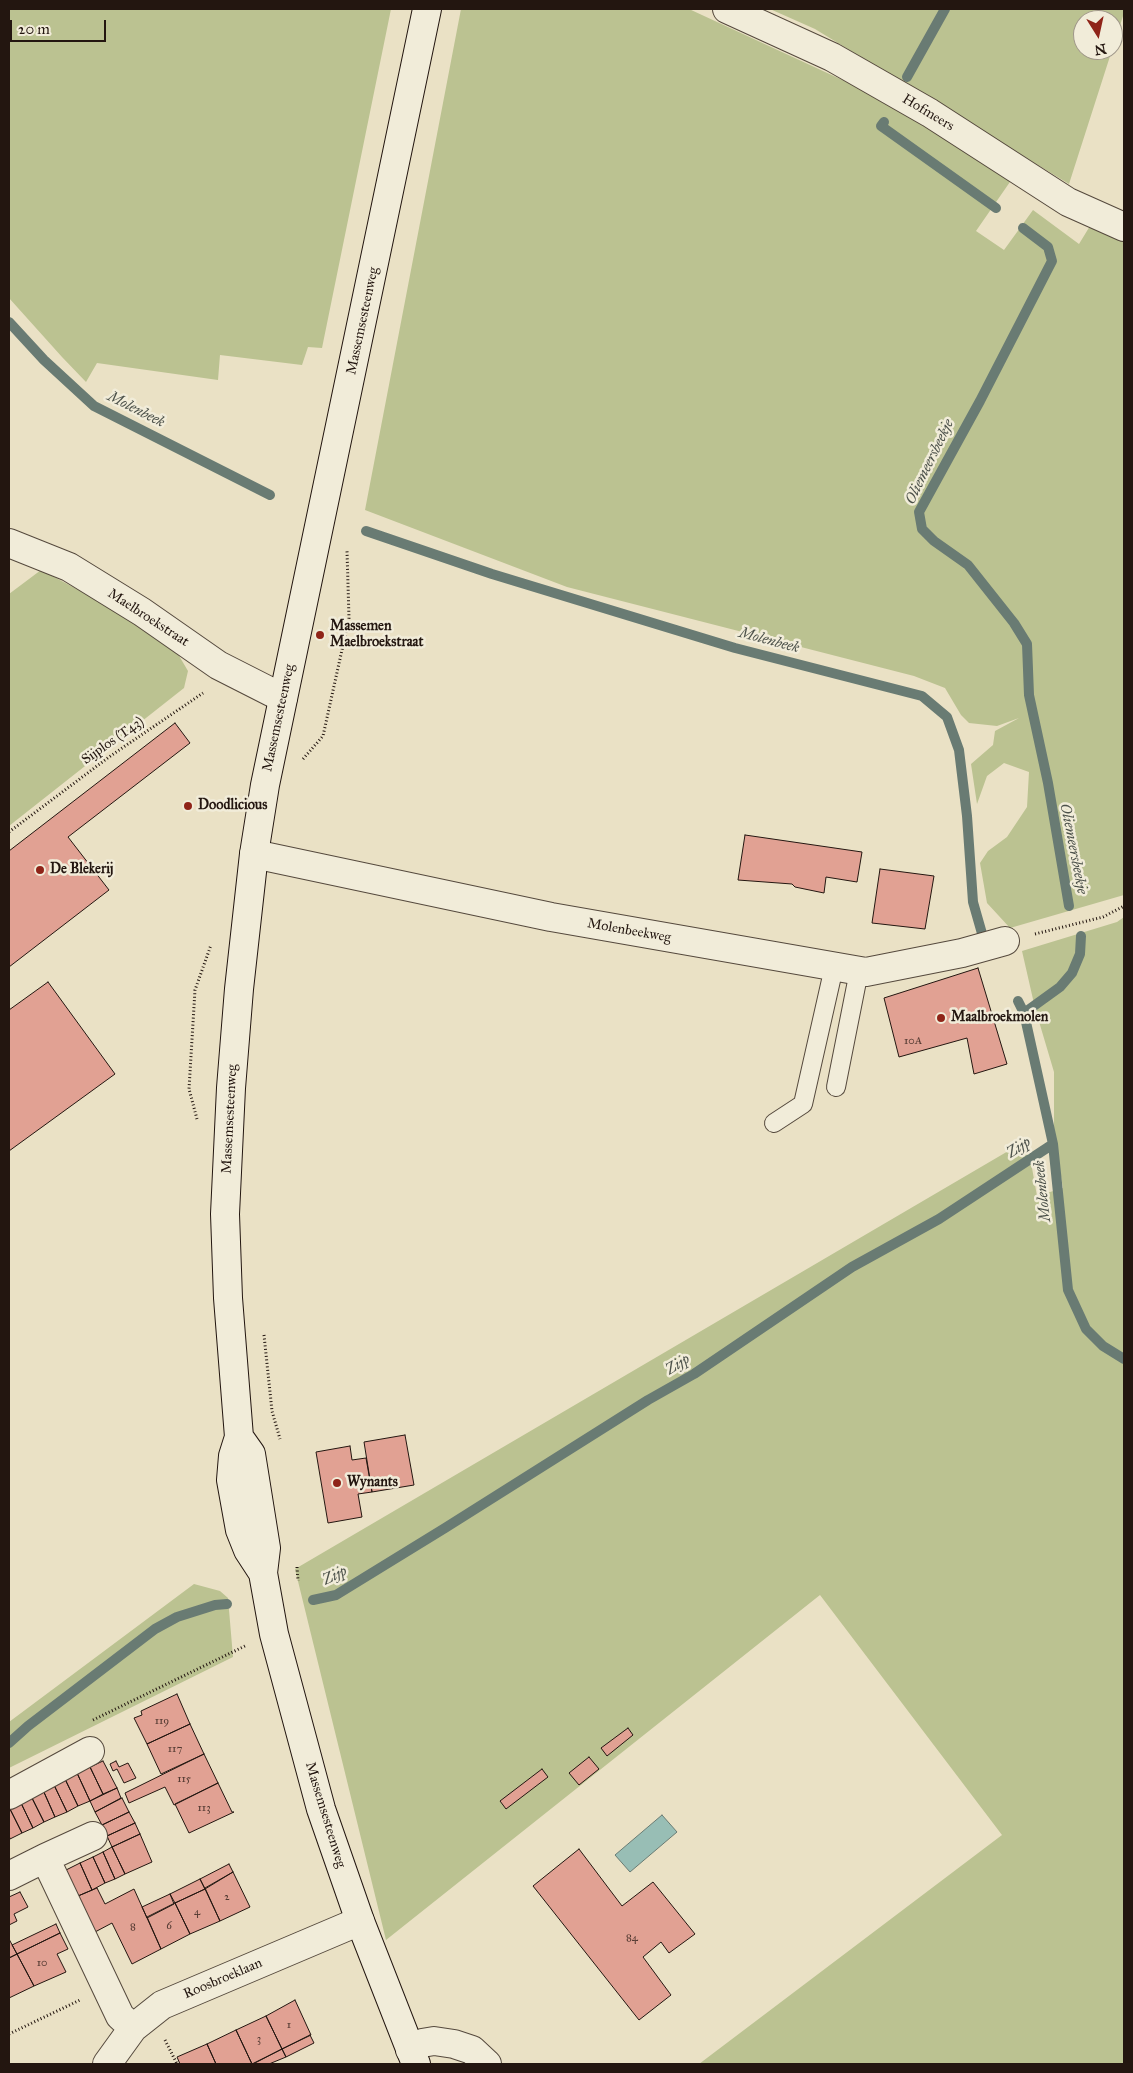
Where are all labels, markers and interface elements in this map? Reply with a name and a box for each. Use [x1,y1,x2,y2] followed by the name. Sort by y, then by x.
[12,10,109,42] scale bar
[1073,10,1123,60] north arrow
[18,20,50,38] text: 20 m
[1093,40,1108,59] text: N
[899,91,957,135] street label: Hofmeers
[343,266,383,376] street label: Massemsesteenweg
[104,388,168,432] water label: Molenbeek
[902,417,958,507] water label: Oliemeersbeekje
[104,586,192,650] street label: Maelbroekstraat
[330,619,423,652] place label: Massemen Maelbroekstraat
[737,624,801,658] water label: Molenbeek
[314,629,326,641] marker: Massemen Maelbroekstraat
[259,663,299,773] street label: Massemsesteenweg
[79,713,147,769] street label: Sijplos (T43)
[198,798,267,814] place label: Doodlicious
[182,800,194,812] marker: Doodlicious
[1055,802,1091,896] water label: Oliemeersbeekje
[50,862,113,878] place label: De Blekerij
[34,864,46,876] marker: De Blekerij
[586,915,672,947] street label: Molenbeekweg
[951,1010,1048,1026] place label: Maalbroekmolen
[935,1012,947,1024] marker: Maalbroekmolen
[904,1034,922,1048] house number: 10A
[219,1064,241,1174] street label: Massemsesteenweg
[1004,1134,1034,1162] water label: Zijp
[1031,1159,1055,1223] water label: Molenbeek
[663,1351,693,1379] water label: Zijp
[347,1475,398,1491] place label: Wynants
[331,1477,343,1489] marker: Wynants
[320,1563,350,1589] water label: Zijp
[155,1714,169,1728] house number: 119
[168,1742,182,1756] house number: 117
[301,1760,349,1870] street label: Massemsesteenweg
[177,1772,191,1786] house number: 115
[197,1801,211,1815] house number: 113
[224,1890,230,1904] house number: 2
[194,1905,200,1919] house number: 4
[166,1919,172,1933] house number: 6
[130,1920,136,1934] house number: 8
[626,1931,638,1945] house number: 84
[181,1955,265,2003] street label: Roosbroeklaan
[37,1956,47,1970] house number: 10
[287,2018,291,2032] house number: 1
[257,2032,261,2046] house number: 3

